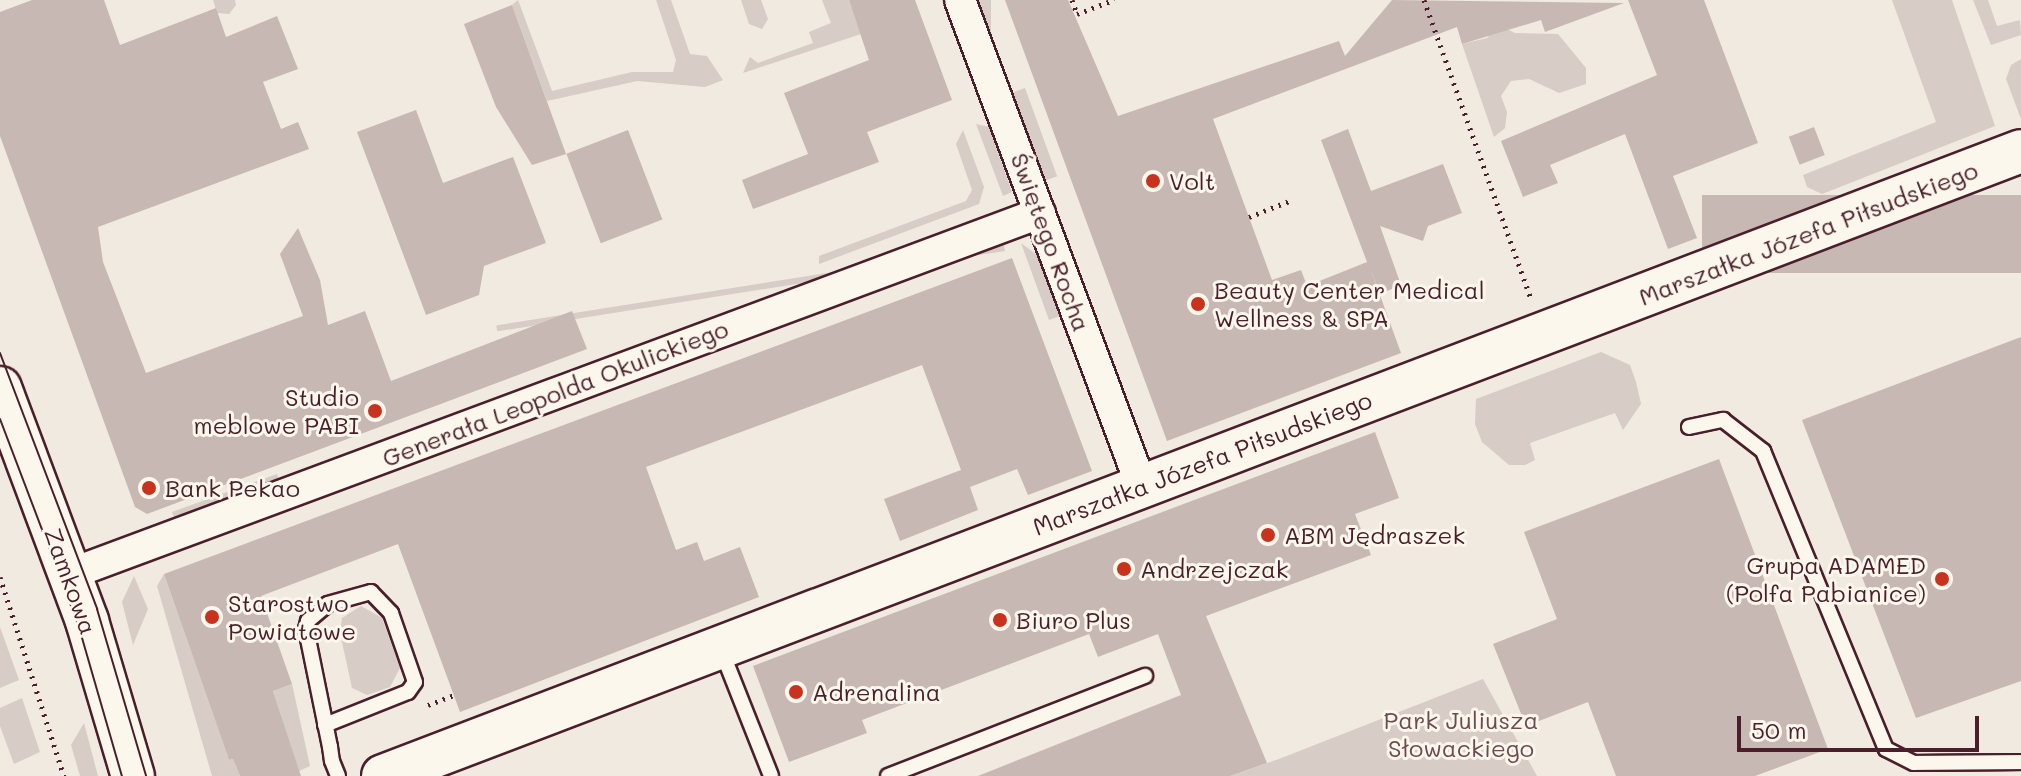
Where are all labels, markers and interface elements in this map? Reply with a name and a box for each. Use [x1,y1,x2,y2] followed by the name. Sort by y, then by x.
[1005,149,1097,335] street label: Świętego Rocha
[1634,155,1982,311] street label: Marszałka Józefa Piłsudskiego
[1169,167,1215,195] place label: Volt
[1144,172,1162,190] marker: Volt
[1214,276,1485,332] place label: Beauty Center Medical Wellness & SPA
[1189,295,1207,313] marker: Beauty Center Medical Wellness & SPA
[378,314,732,472] street label: Generała Leopolda Okulickiego
[194,383,359,439] place label: Studio meblowe PABI
[1028,385,1376,541] street label: Marszałka Józefa Piłsudskiego
[366,402,384,420] marker: Studio meblowe PABI
[165,474,300,502] place label: Bank Pekao
[140,479,158,497] marker: Bank Pekao
[1284,521,1465,549] place label: ABM Jędraszek
[39,524,103,638] street label: Zamkowa
[1259,526,1277,544] marker: ABM Jędraszek
[1726,551,1926,607] place label: Grupa ADAMED (Polfa Pabianice)
[1140,555,1289,583] place label: Andrzejczak
[1115,560,1133,578] marker: Andrzejczak
[1933,570,1951,588] marker: Grupa ADAMED (Polfa Pabianice)
[228,589,356,645] place label: Starostwo Powiatowe
[1016,606,1131,634] place label: Biuro Plus
[203,608,221,626] marker: Starostwo Powiatowe
[991,611,1009,629] marker: Biuro Plus
[812,678,941,706] place label: Adrenalina
[787,683,805,701] marker: Adrenalina
[1741,700,1983,750] scale bar
[1384,706,1538,762] park label: Park Juliusza Słowackiego
[1751,714,1807,745] text: 50 m

